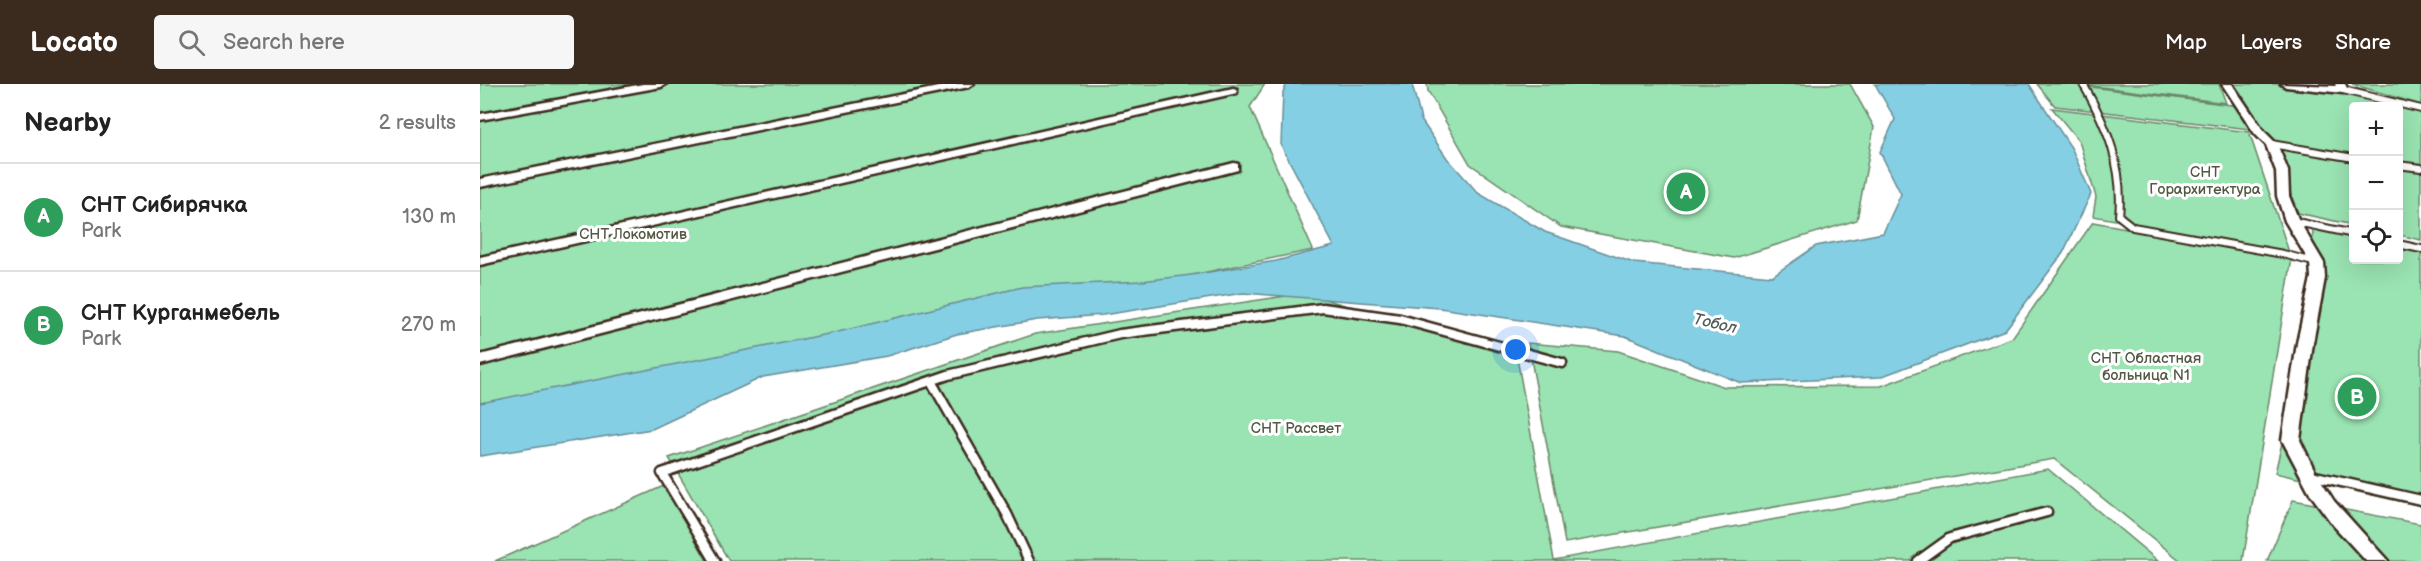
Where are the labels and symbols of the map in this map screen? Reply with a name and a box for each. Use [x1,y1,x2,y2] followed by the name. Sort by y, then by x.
[2149,163,2261,199] park label: СНТ Горархитектура
[1666,170,1706,214] pin: A
[579,225,687,244] park label: СНТ Локомотив
[1691,310,1739,338] water label: Тобол
[1501,335,1530,364] your location
[2091,349,2201,385] park label: СНТ Областная больница N1
[2338,374,2376,420] pin: B
[1251,419,1341,438] park label: СНТ Рассвет

